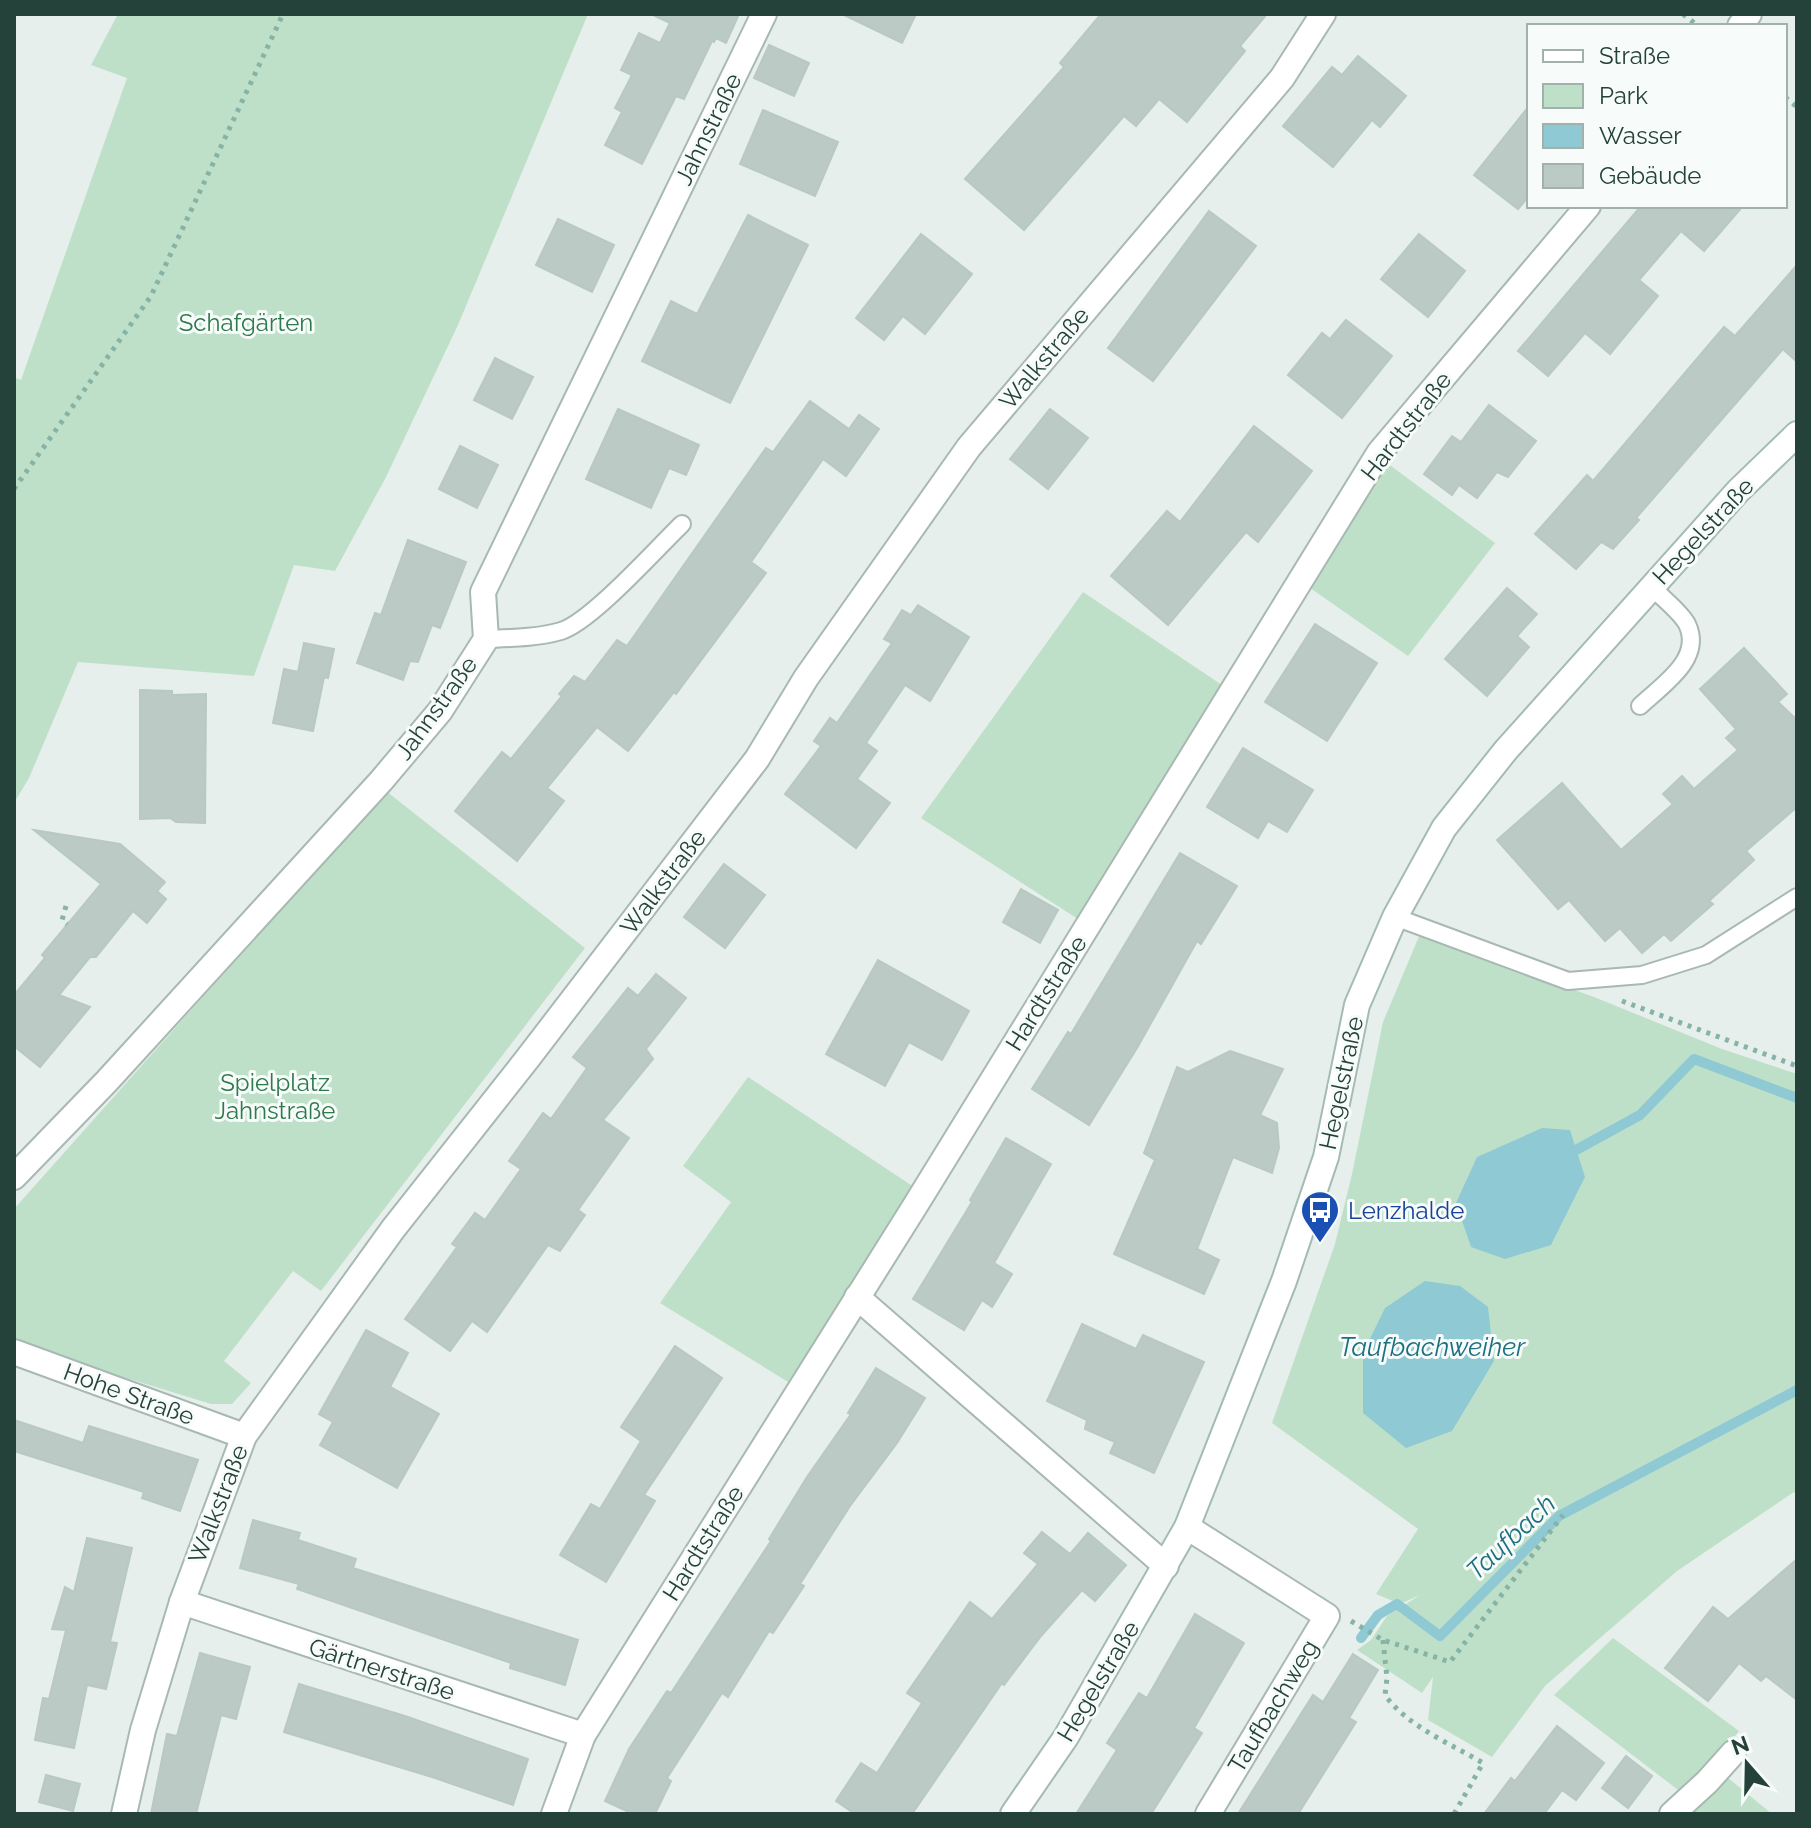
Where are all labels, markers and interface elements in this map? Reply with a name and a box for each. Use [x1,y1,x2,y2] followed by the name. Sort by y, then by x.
[1527,24,1787,208] legend
[1599,41,1670,70] text: Straße
[668,68,748,190] street label: Jahnstraße
[1599,81,1648,110] text: Park
[1599,121,1682,150] text: Wasser
[1599,161,1701,190] text: Gebäude
[993,301,1095,415] street label: Walkstraße
[179,308,313,337] park label: Schafgärten
[1355,366,1457,486] street label: Hardtstraße
[1646,472,1760,590] street label: Hegelstraße
[389,651,483,765] street label: Jahnstraße
[614,824,712,940] street label: Walkstraße
[999,930,1093,1056] street label: Hardtstraße
[1313,1014,1369,1152] street label: Hegelstraße
[215,1068,335,1125] park label: Spielplatz Jahnstraße
[1299,1189,1341,1244] bus stop icon: Lenzhalde
[1348,1196,1464,1225] place label: Lenzhalde
[1339,1332,1526,1362] water label: Taufbachweiher
[60,1357,198,1431] street label: Hohe Straße
[182,1441,254,1567] street label: Walkstraße
[656,1480,750,1606] street label: Hardtstraße
[1460,1488,1562,1586] water label: Taufbach
[1051,1615,1145,1747] street label: Hegelstraße
[305,1632,459,1706] street label: Gärtnerstraße
[1222,1634,1324,1778] street label: Taufbachweg
[1707,1724,1787,1804] north arrow
[1728,1730,1752,1760] text: N

